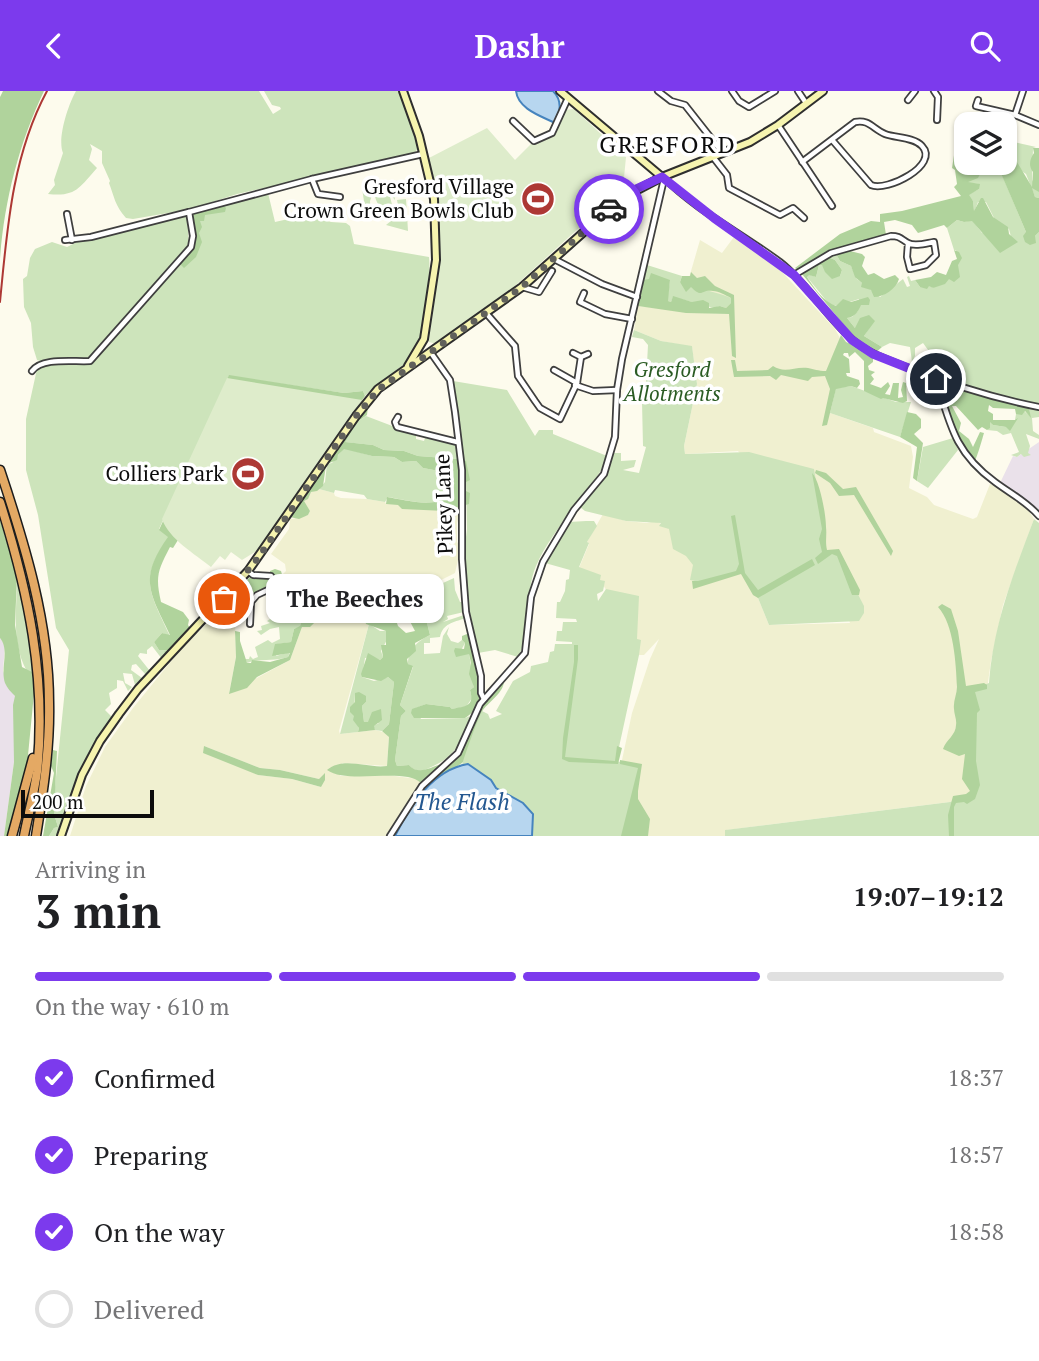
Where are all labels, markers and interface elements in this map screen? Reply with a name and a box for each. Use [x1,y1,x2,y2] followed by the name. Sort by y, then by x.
[474,25,565,67] text: Dashr
[35,27,73,65] icon: back
[966,27,1004,65] icon: search
[954,112,1017,175] map controls
[954,112,1017,175] button: layers
[599,128,737,160] district label: GRESFORD
[284,172,514,224] place label: Gresford Village Crown Green Bowls Club
[574,174,644,244] courier
[519,180,557,218] sports icon: Gresford Village Crown Green Bowls Club
[590,190,628,228] icon: car
[906,349,966,409] pin
[621,355,721,407] park label: Gresford Allotments
[917,360,955,398] icon: home
[427,453,459,555] street label: Pikey Lane
[229,455,267,493] sports icon: Colliers Park
[106,459,224,487] place label: Colliers Park
[194,569,254,629] pin
[266,575,444,623] callout: The Beeches
[205,580,243,618] icon: bag
[287,583,423,614] text: The Beeches
[414,786,510,817] water label: The Flash
[21,787,154,819] scale bar
[32,789,83,814] text: 200 m
[35,854,146,885] text: Arriving in
[853,879,1004,913] text: 19:07–19:12
[35,880,161,941] text: 3 min
[35,991,229,1022] text: On the way · 610 m
[35,1059,73,1097] icon: check
[94,1061,215,1095] text: Confirmed
[947,1062,1004,1093] text: 18:37
[35,1136,73,1174] icon: check
[94,1138,207,1172] text: Preparing
[947,1139,1004,1170] text: 18:57
[35,1213,73,1251] icon: check
[94,1215,225,1249] text: On the way
[947,1216,1004,1247] text: 18:58
[94,1292,204,1326] text: Delivered

